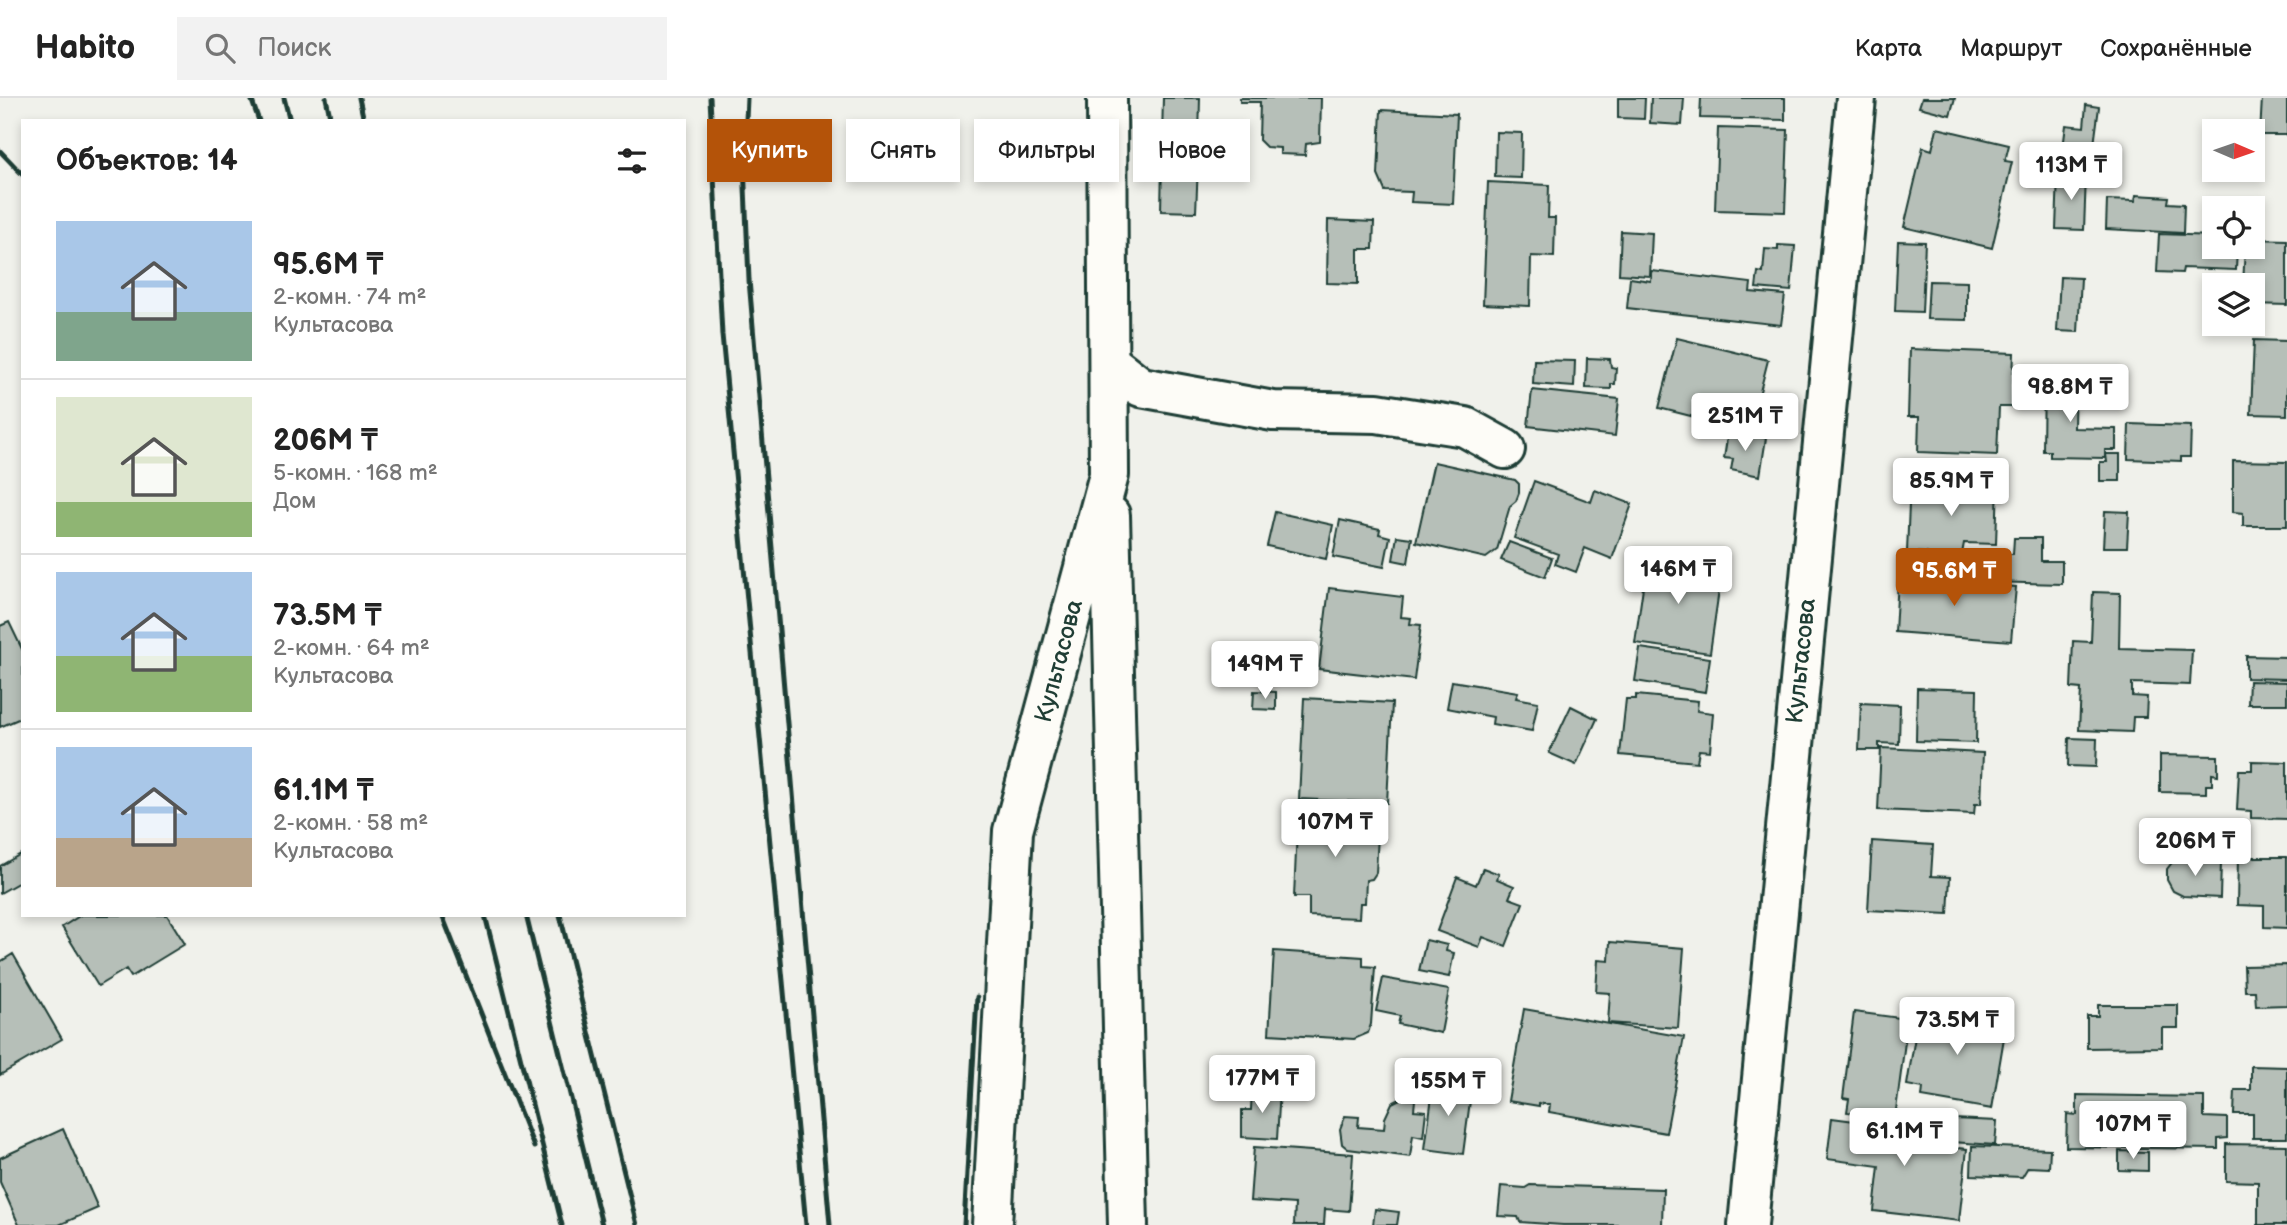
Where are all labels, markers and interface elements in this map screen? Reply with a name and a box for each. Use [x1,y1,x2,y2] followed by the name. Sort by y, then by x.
[177,17,667,80] search box
[35,28,135,68] text: Habito
[201,29,239,67] icon: search
[257,33,331,64] text: Поиск
[1855,34,1922,63] text: Карта
[1960,34,2062,63] text: Маршрут
[2100,34,2252,63] text: Сохранённые
[707,119,832,182] chip: Купить
[846,119,960,182] chip: Снять
[974,119,1119,182] chip: Фильтры
[1133,119,1250,182] chip: Новое
[2202,119,2264,182] north arrow
[2202,119,2265,336] map controls
[613,142,651,180] icon: filters
[2014,142,2128,202] pin: 113M ₸
[56,143,238,179] text: Объектов: 14
[2035,151,2107,179] text: 113M ₸
[2202,196,2265,259] button: locate
[273,247,383,283] text: 95.6M ₸
[112,249,196,333] icon: home
[2202,273,2265,336] button: layers
[273,283,426,311] text: 2-комн. · 74 m²
[273,311,394,339] text: Культасова
[2005,364,2135,424] pin: 98.8M ₸
[2028,373,2112,401] text: 98.8M ₸
[1688,394,1802,453] pin: 251M ₸
[1707,402,1783,430] text: 251M ₸
[273,423,378,459] text: 206M ₸
[112,425,196,509] icon: home
[1886,458,2016,518] pin: 85.9M ₸
[273,459,438,487] text: 5-комн. · 168 m²
[1909,467,1993,495] text: 85.9M ₸
[273,487,316,515] text: Дом
[1621,546,1735,606] pin: 146M ₸
[1889,548,2019,608] pin: 95.6M ₸
[1640,555,1716,583] text: 146M ₸
[1912,557,1996,585] text: 95.6M ₸
[1029,596,1089,726] street label: Культасова
[1780,597,1822,725] street label: Культасова
[273,598,381,634] text: 73.5M ₸
[112,600,196,684] icon: home
[273,634,430,662] text: 2-комн. · 64 m²
[1208,642,1322,701] pin: 149M ₸
[1227,650,1303,678] text: 149M ₸
[273,662,394,690] text: Культасова
[273,773,373,809] text: 61.1M ₸
[112,775,196,859] icon: home
[1278,800,1392,859] pin: 107M ₸
[1297,808,1373,836] text: 107M ₸
[273,809,428,837] text: 2-комн. · 58 m²
[2138,818,2252,878] pin: 206M ₸
[2155,827,2235,855] text: 206M ₸
[273,837,394,865] text: Культасова
[1892,998,2022,1057] pin: 73.5M ₸
[1915,1006,1999,1034] text: 73.5M ₸
[1205,1056,1319,1115] pin: 177M ₸
[1391,1058,1505,1118] pin: 155M ₸
[1225,1064,1299,1092] text: 177M ₸
[1411,1067,1485,1095] text: 155M ₸
[2076,1102,2190,1161] pin: 107M ₸
[1839,1108,1969,1168] pin: 61.1M ₸
[2095,1110,2171,1138] text: 107M ₸
[1866,1117,1942,1145] text: 61.1M ₸

